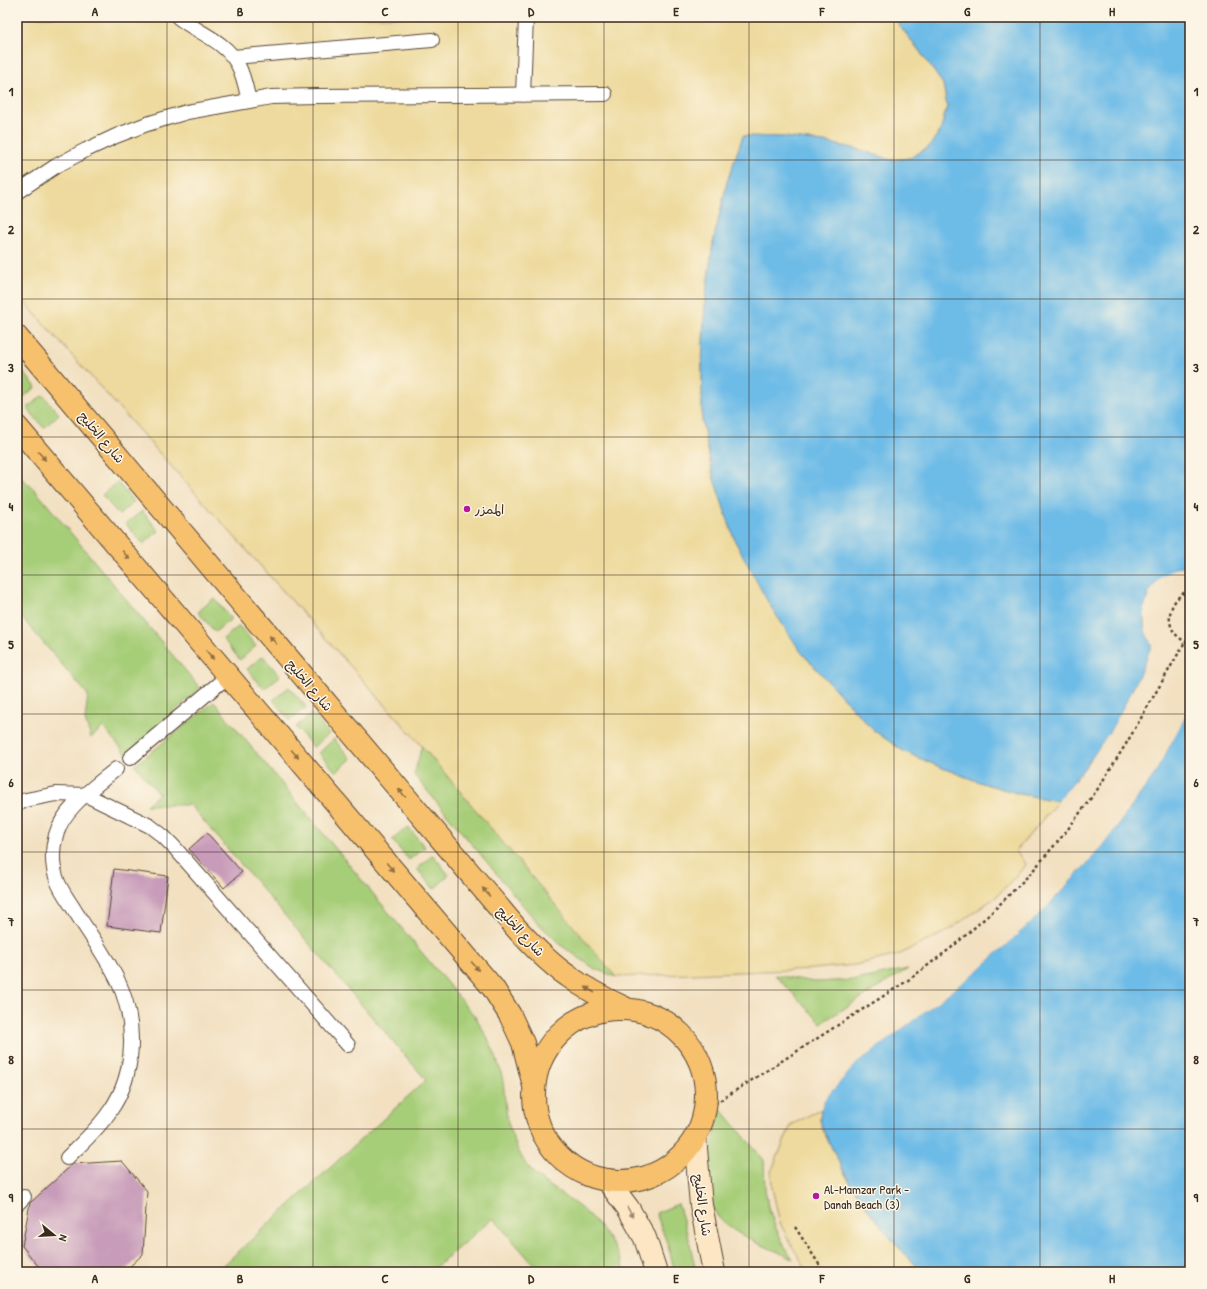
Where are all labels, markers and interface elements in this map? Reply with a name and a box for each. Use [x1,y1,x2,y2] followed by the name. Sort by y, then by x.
[92,2,99,20] text: A
[237,2,244,20] text: B
[381,2,389,20] text: C
[528,2,535,20] text: D
[673,2,679,20] text: E
[819,2,826,20] text: F
[964,2,971,20] text: G
[1109,2,1115,20] text: H
[9,82,14,100] text: 1
[1194,82,1199,100] text: 1
[8,220,15,238] text: 2
[1193,220,1200,238] text: 2
[8,358,14,376] text: 3
[1193,358,1199,376] text: 3
[74,407,129,467] street label: شارع الخليج
[38,451,47,462] one-way arrow
[9,497,14,515] text: 4
[1194,497,1199,515] text: 4
[474,500,504,518] place label: الممزر
[462,504,472,514] marker: الممزر
[122,550,131,561] one-way arrow
[8,635,14,653] text: 5
[269,635,278,646] one-way arrow
[1193,635,1199,653] text: 5
[206,649,215,660] one-way arrow
[282,655,337,715] street label: شارع الخليج
[290,748,299,759] one-way arrow
[8,773,14,791] text: 6
[1193,773,1199,791] text: 6
[398,788,407,798] one-way arrow
[386,861,395,872] one-way arrow
[482,888,491,897] one-way arrow
[492,902,549,961] street label: شارع الخليج
[7,912,15,930] text: 7
[1192,912,1200,930] text: 7
[470,961,479,971] one-way arrow
[584,987,596,994] one-way arrow
[8,1050,14,1068] text: 8
[1193,1050,1199,1068] text: 8
[689,1173,716,1237] street label: شارع الخليج
[824,1180,909,1213] place label: Al-Mamzar Park - Danah Beach (3)
[9,1188,14,1206] text: 9
[1194,1188,1199,1206] text: 9
[811,1191,821,1201] marker: Al-Mamzar Park - Danah Beach (3)
[627,1206,634,1218] one-way arrow
[34,1215,74,1255] north arrow
[56,1233,71,1243] text: N
[92,1269,99,1287] text: A
[237,1269,244,1287] text: B
[381,1269,389,1287] text: C
[528,1269,535,1287] text: D
[673,1269,679,1287] text: E
[819,1269,826,1287] text: F
[964,1269,971,1287] text: G
[1109,1269,1115,1287] text: H

